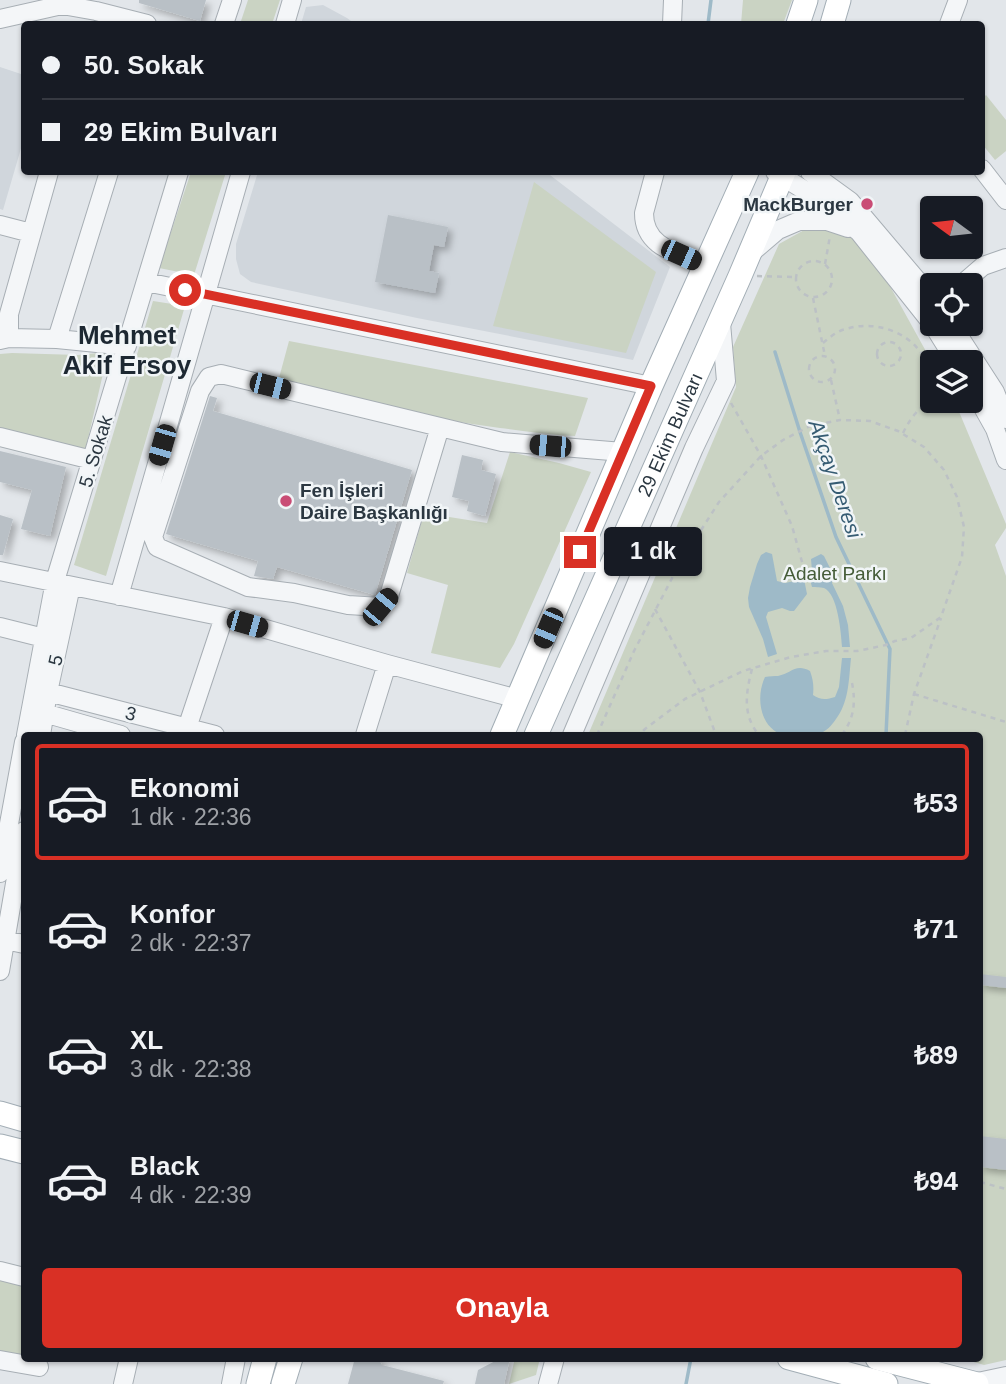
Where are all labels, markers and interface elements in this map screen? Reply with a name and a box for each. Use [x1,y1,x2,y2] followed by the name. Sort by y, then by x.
[84,50,204,80] text: 50. Sokak
[84,117,278,147] text: 29 Ekim Bulvarı
[743,194,854,215] place label: MackBurger
[859,196,875,212] marker: MackBurger
[920,196,984,259] north arrow
[920,196,983,413] map controls
[658,237,705,273] car
[920,273,983,336] button: locate
[169,274,201,306] route start
[63,320,192,380] district label: Mehmet Akif Ersoy
[920,350,983,413] button: layers
[633,369,707,500] street label: 29 Ekim Bulvarı
[248,371,293,401] car
[75,412,116,490] street label: 5. Sokak
[804,415,867,542] water label: Akçay Deresi
[147,422,178,468] car
[529,434,572,458] car
[300,480,448,523] place label: Fen İşleri Daire Başkanlığı
[278,493,294,509] marker: Fen İşleri Daire Başkanlığı
[604,528,702,576] callout: 1 dk
[564,536,596,568] route end
[630,538,676,564] text: 1 dk
[783,563,887,584] park label: Adalet Parkı
[359,584,402,630] car
[531,605,566,651] car
[224,608,271,640] car
[44,653,67,668] street label: 5
[123,702,139,725] street label: 3
[46,771,109,834] icon: car
[130,773,240,803] text: Ekonomi
[914,788,958,818] text: ₺53
[130,804,251,830] text: 1 dk · 22:36
[46,897,109,960] icon: car
[130,899,215,929] text: Konfor
[914,914,958,944] text: ₺71
[130,930,251,956] text: 2 dk · 22:37
[46,1023,109,1086] icon: car
[130,1025,163,1055] text: XL
[914,1040,958,1070] text: ₺89
[130,1056,251,1082] text: 3 dk · 22:38
[46,1149,109,1212] icon: car
[130,1151,199,1181] text: Black
[914,1166,958,1196] text: ₺94
[130,1182,251,1208] text: 4 dk · 22:39
[42,1268,962,1348] button: Onayla

